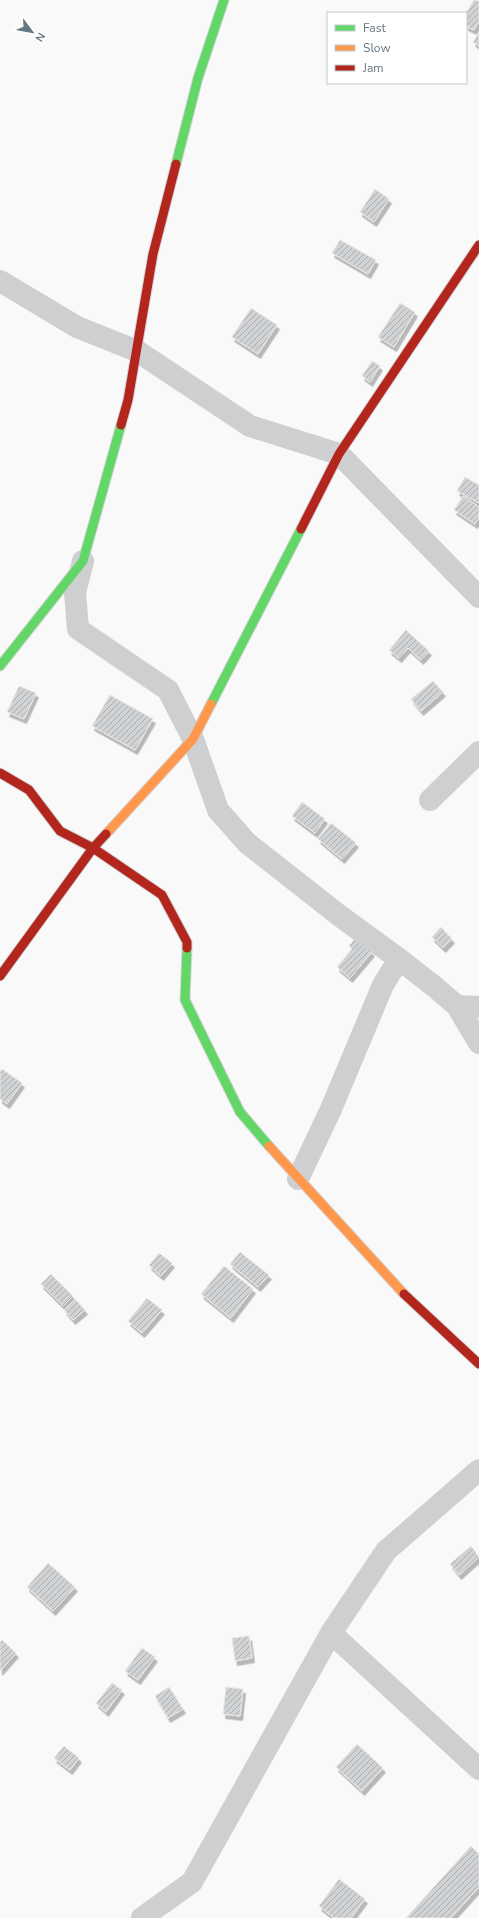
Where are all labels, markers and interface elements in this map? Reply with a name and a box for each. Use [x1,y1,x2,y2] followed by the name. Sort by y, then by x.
[12,12,52,52] north arrow
[327,12,467,84] legend
[363,20,386,36] text: Fast
[32,30,49,45] text: N
[363,40,391,56] text: Slow
[362,60,384,76] text: Jam

